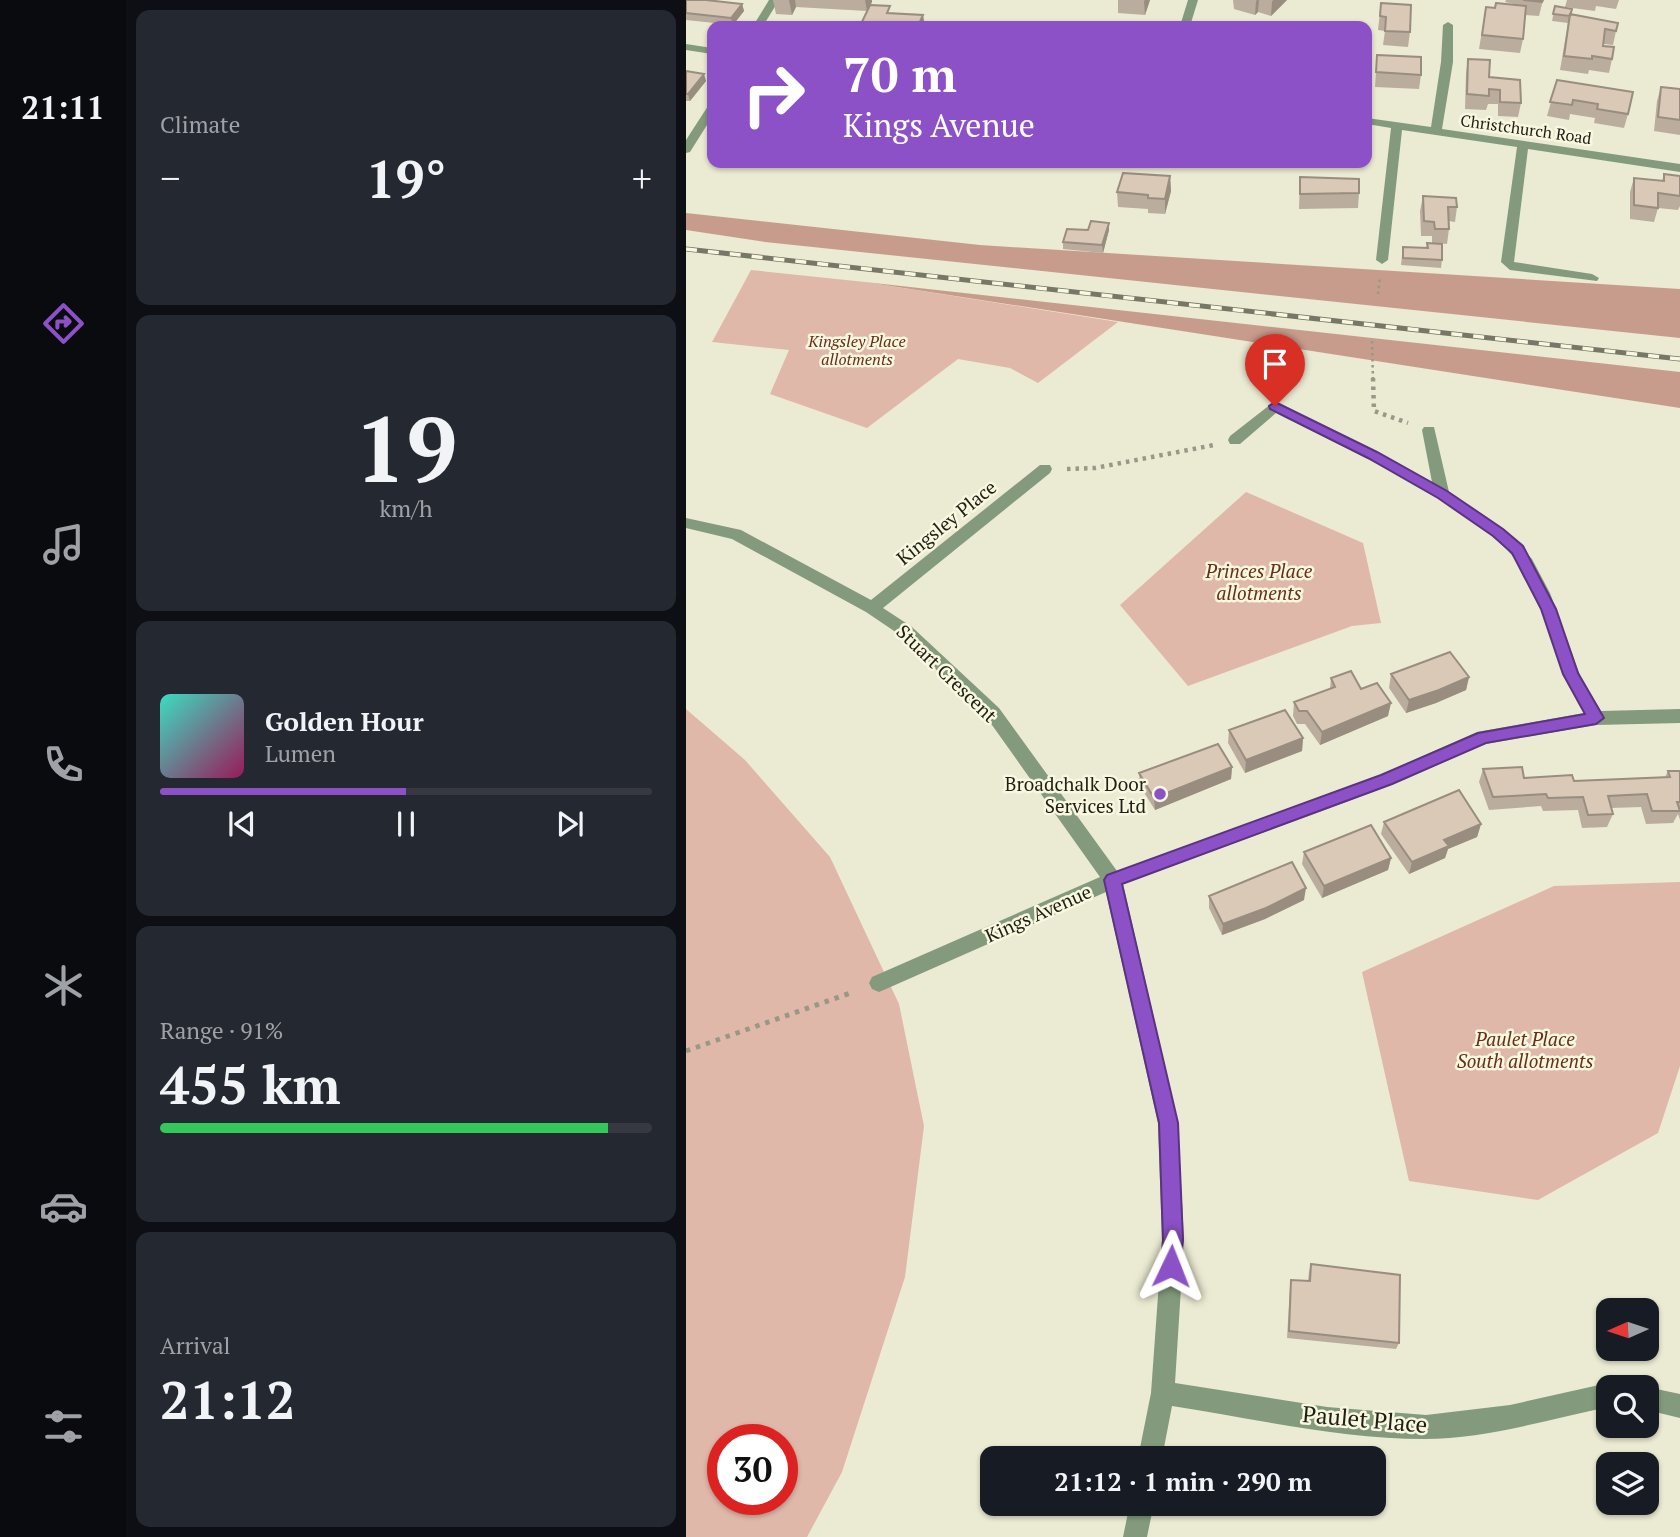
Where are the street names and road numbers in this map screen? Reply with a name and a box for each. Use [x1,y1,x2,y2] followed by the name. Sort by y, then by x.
[1459,109,1593,149] street label: Christchurch Road
[891,474,1001,570] street label: Kingsley Place
[891,619,1003,727] street label: Stuart Crescent
[981,878,1095,948] street label: Kings Avenue
[1301,1398,1429,1440] street label: Paulet Place

